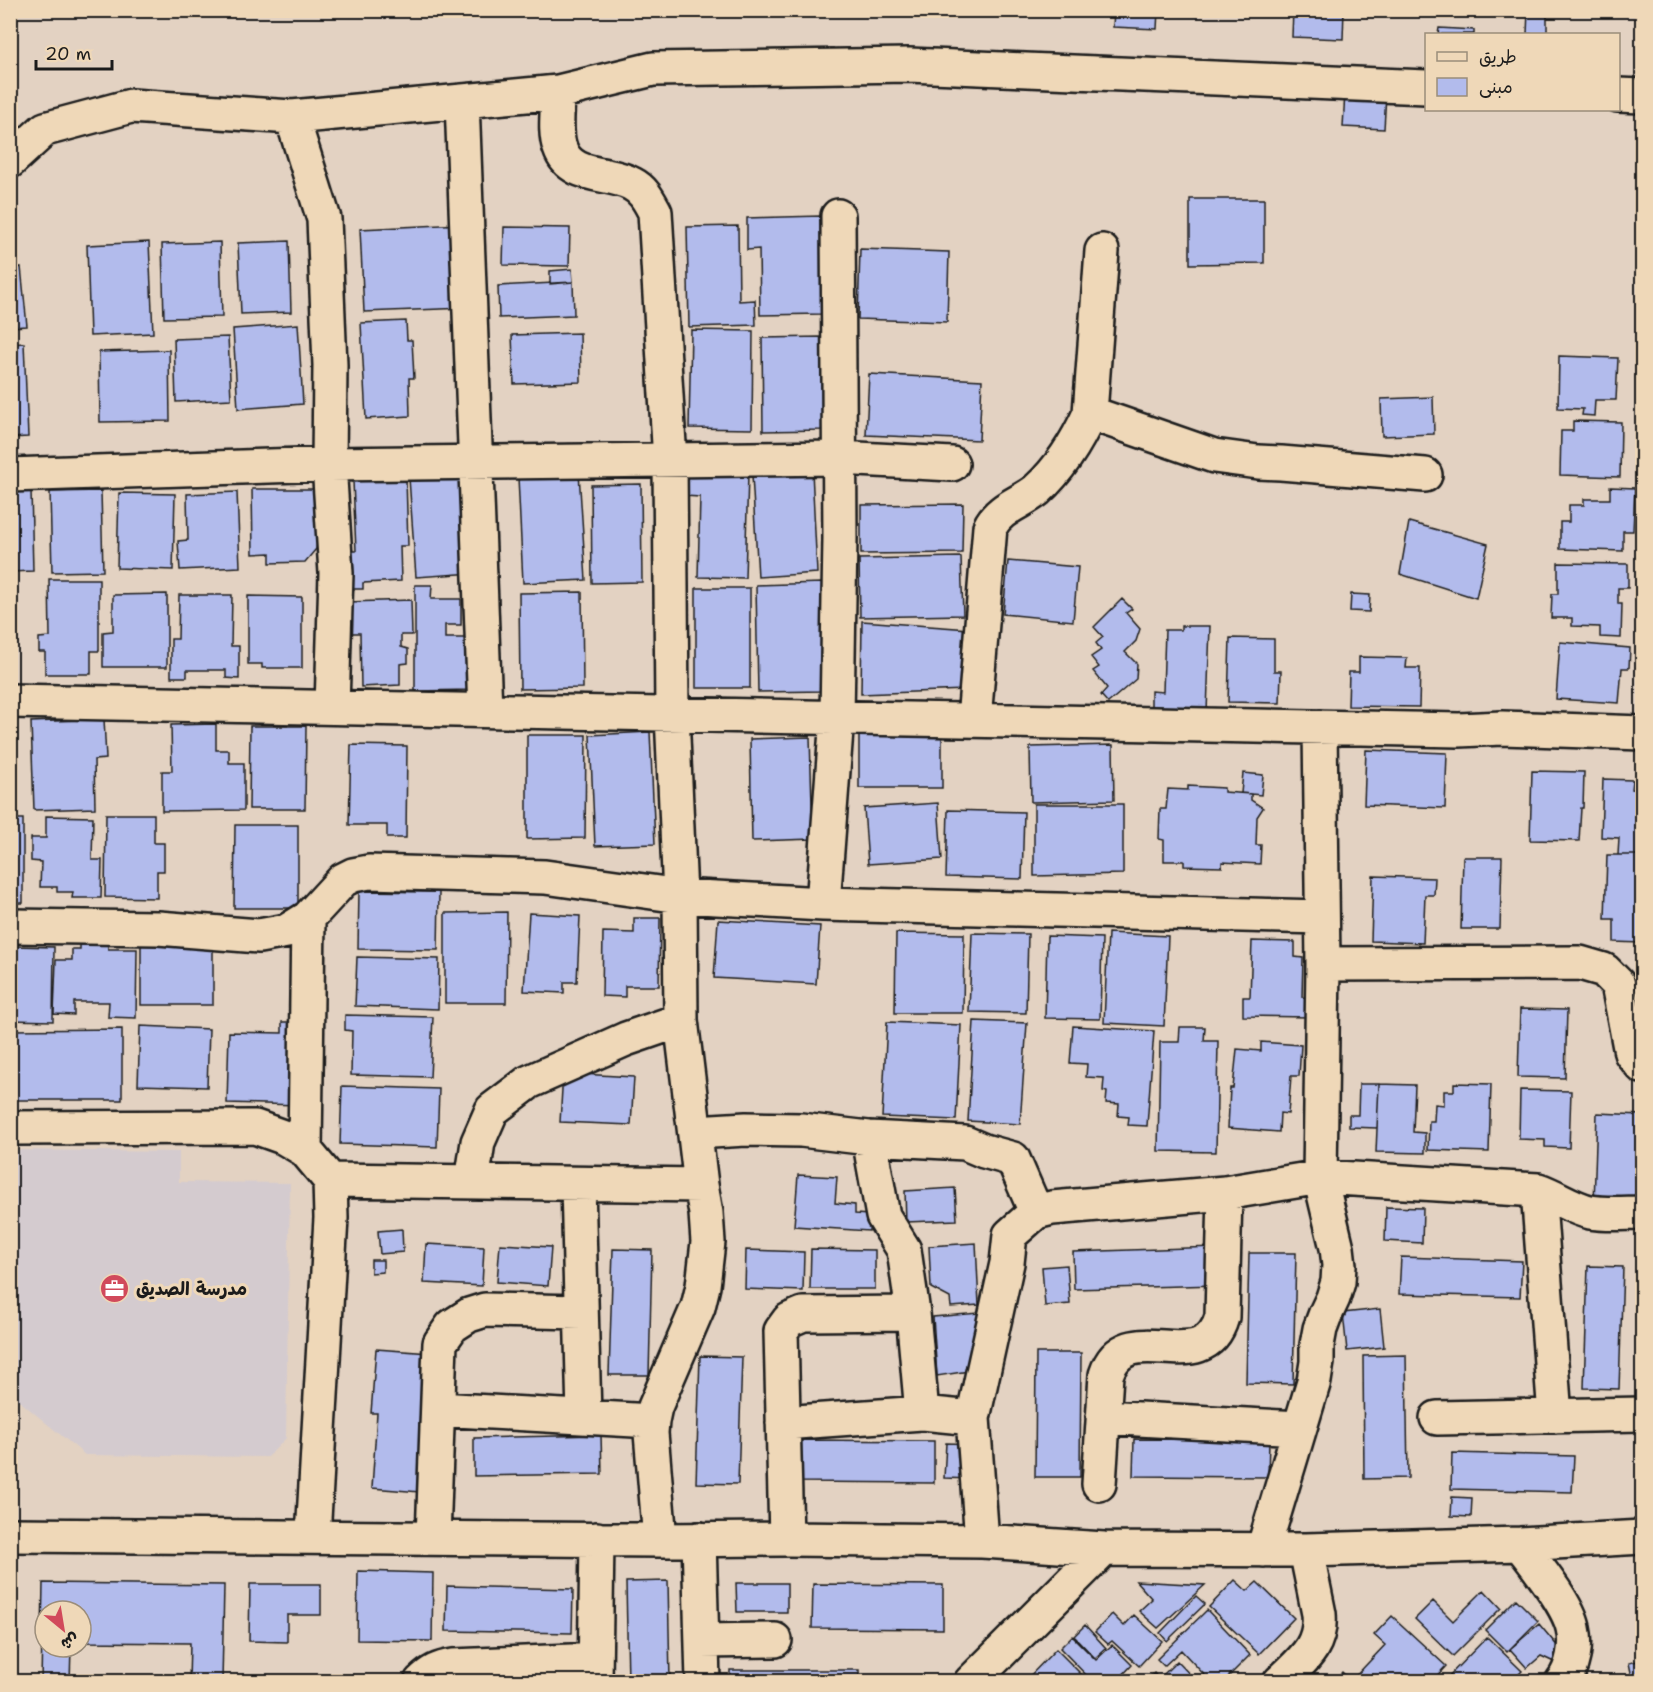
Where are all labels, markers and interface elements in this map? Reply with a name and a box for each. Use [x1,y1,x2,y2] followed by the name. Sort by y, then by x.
[36,33,112,71] scale bar
[1425,33,1620,111] legend
[45,42,91,66] text: 20 m
[1479,45,1517,69] text: طريق
[1479,75,1513,99] text: مبنى
[99,1273,131,1305] office icon: مدرسة الصديق
[136,1277,247,1301] place label: مدرسة الصديق
[33,1599,93,1659] north arrow
[57,1628,83,1655] text: ش

